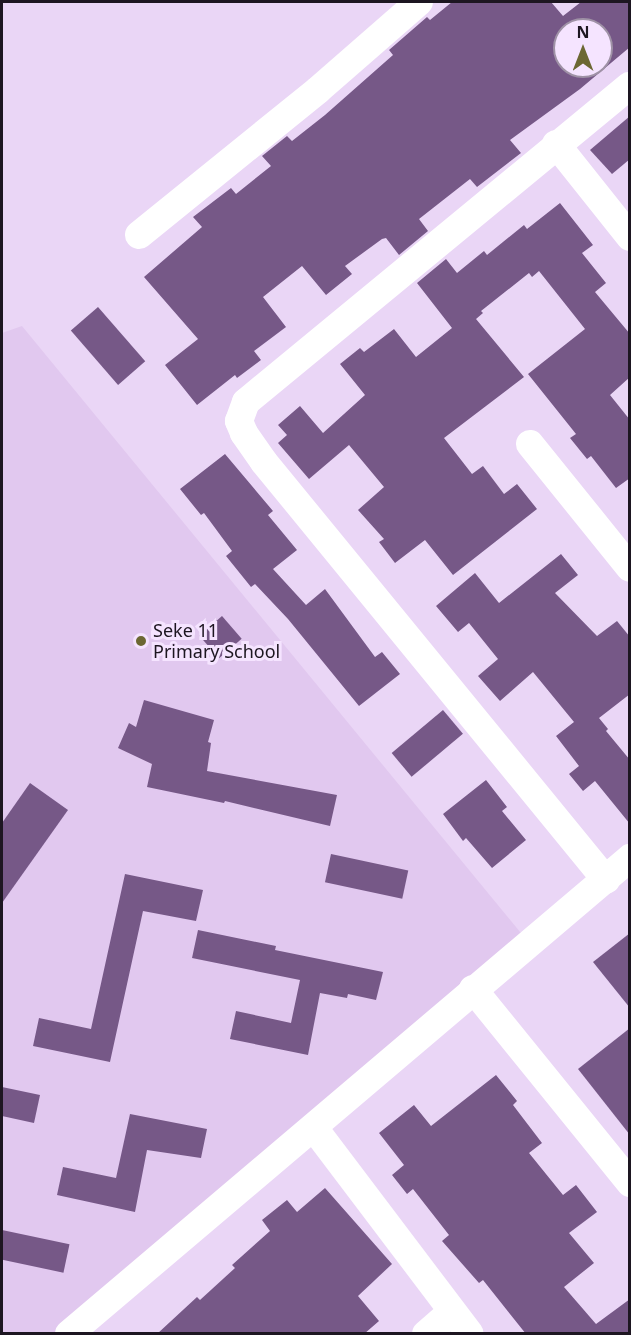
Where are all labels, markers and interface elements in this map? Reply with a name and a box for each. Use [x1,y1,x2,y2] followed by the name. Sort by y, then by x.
[553,18,613,78] north arrow
[576,21,590,43] text: N
[153,620,280,662] place label: Seke 11 Primary School
[134,634,148,648] marker: Seke 11 Primary School

